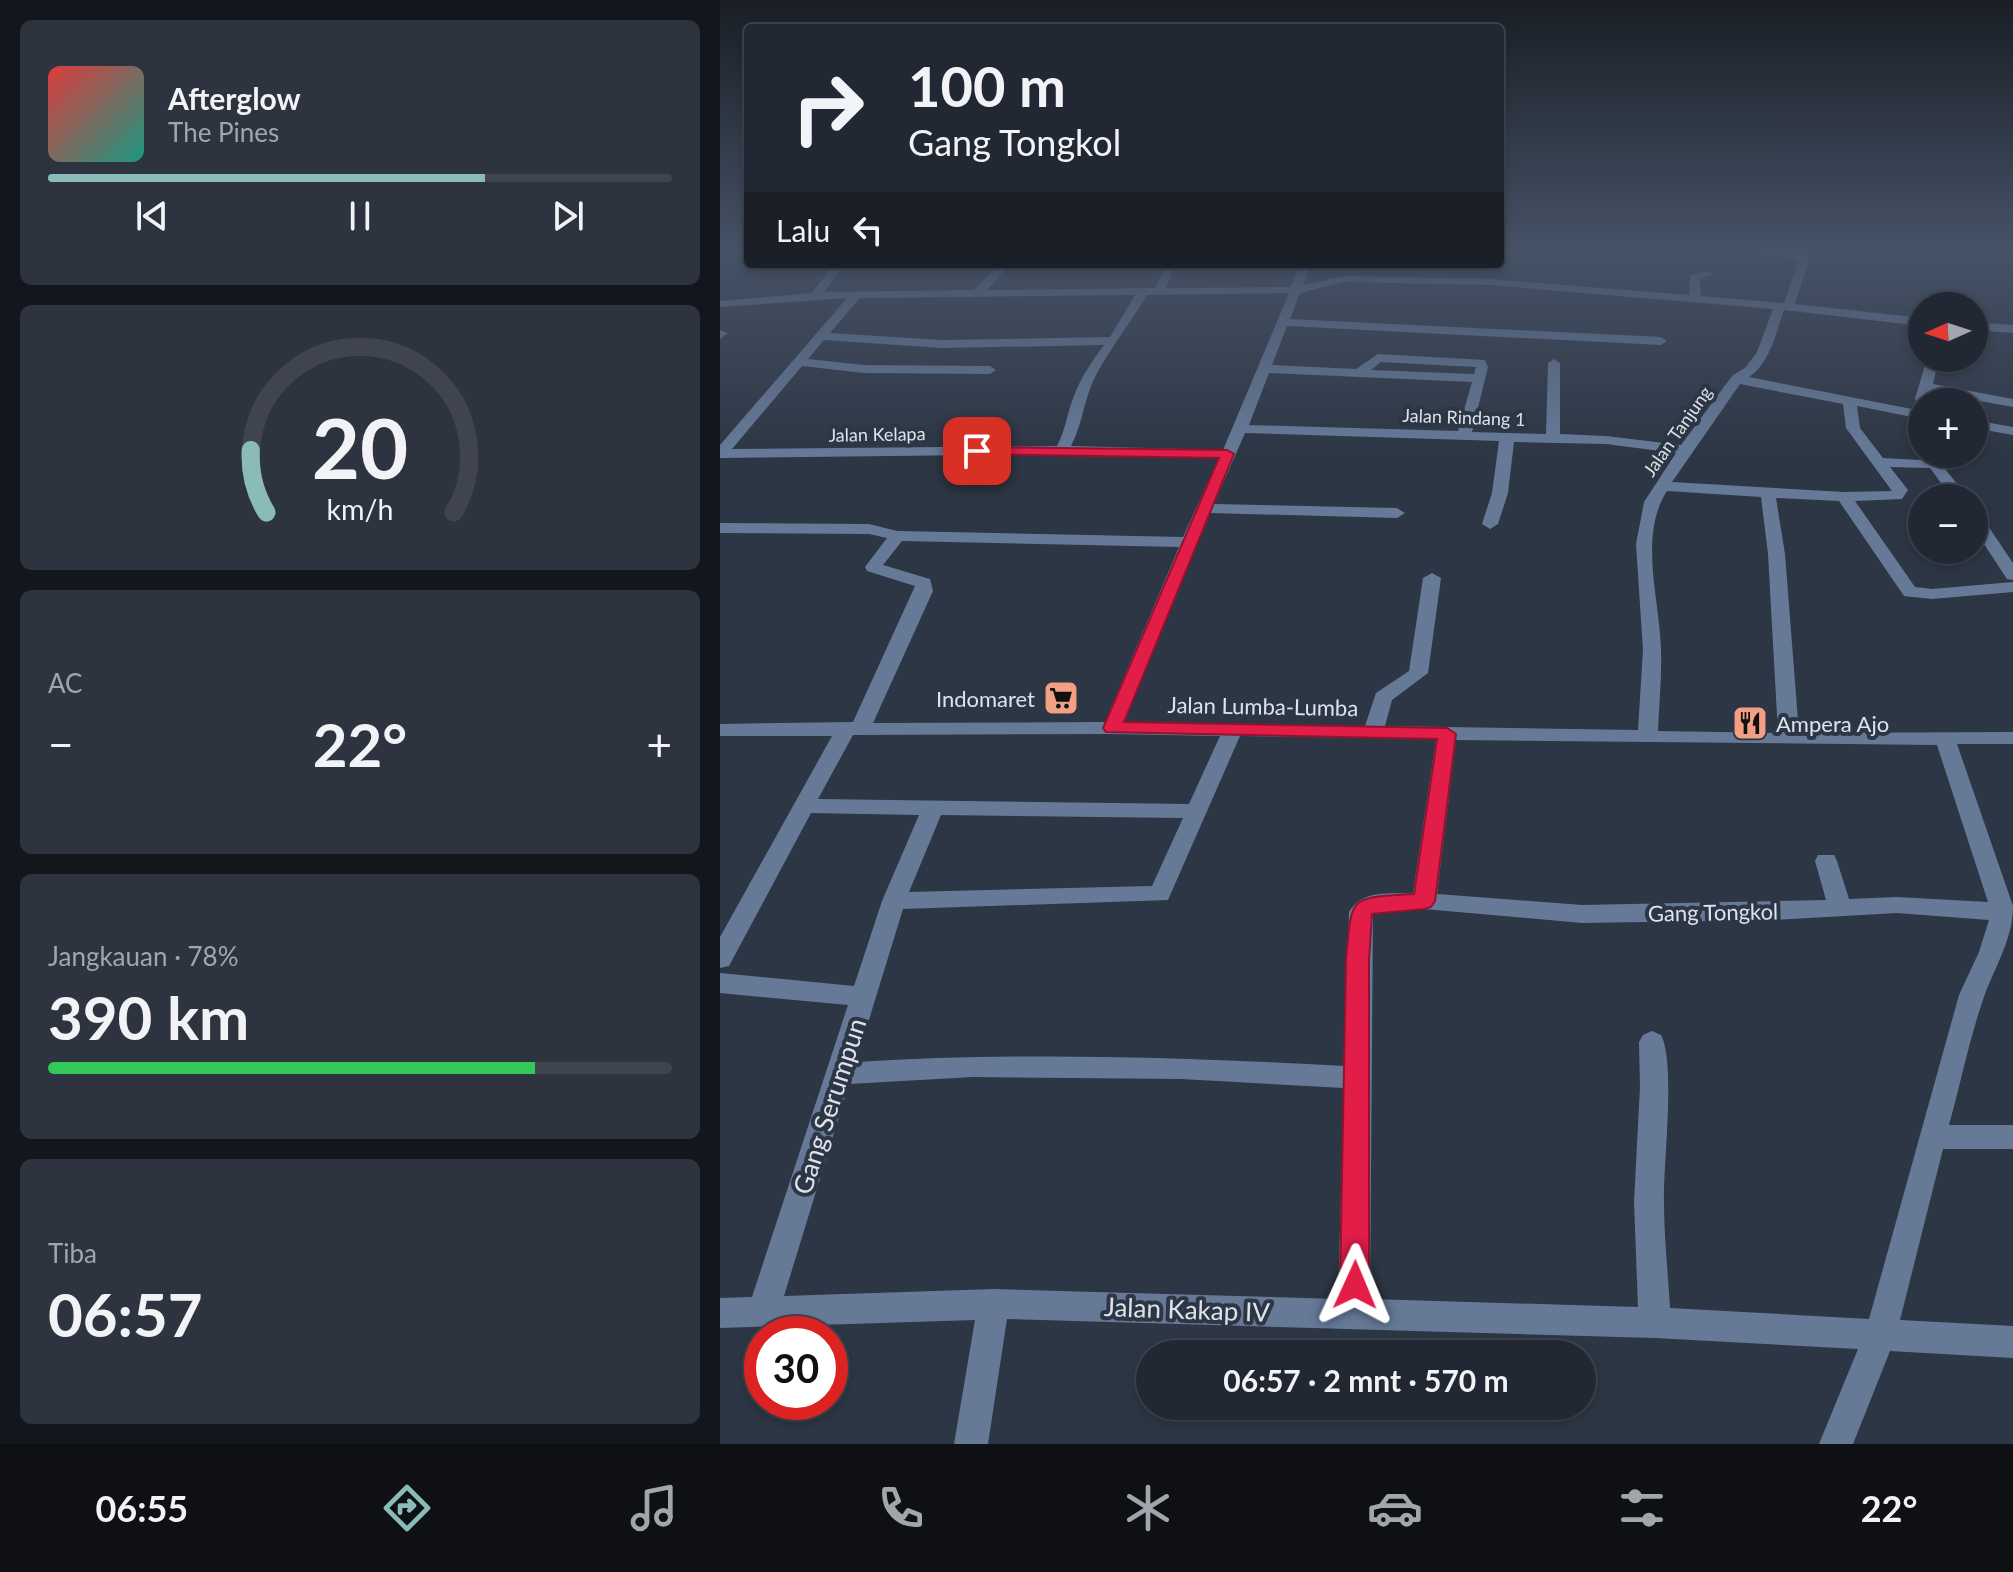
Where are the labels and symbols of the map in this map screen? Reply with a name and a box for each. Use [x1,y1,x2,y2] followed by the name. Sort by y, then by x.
[1908,292,1988,372] north arrow
[1638,382,1716,480] street label: Jalan Tanjung
[1402,404,1526,430] street label: Jalan Rindang 1
[943,417,1011,485] pin
[828,422,926,446] street label: Jalan Kelapa
[1042,679,1080,717] supermarket icon: Indomaret
[936,685,1035,712] place label: Indomaret
[1167,691,1359,721] street label: Jalan Lumba-Lumba
[1731,704,1769,742] restaurant icon: Ampera Ajo
[1776,710,1889,737] place label: Ampera Ajo
[1648,897,1778,927] street label: Gang Tongkol
[785,1014,873,1198] street label: Gang Serumpun
[1313,1243,1397,1327] position arrow
[1104,1290,1271,1328] street label: Jalan Kakap IV
[744,1316,848,1420] speed limit sign: 30

